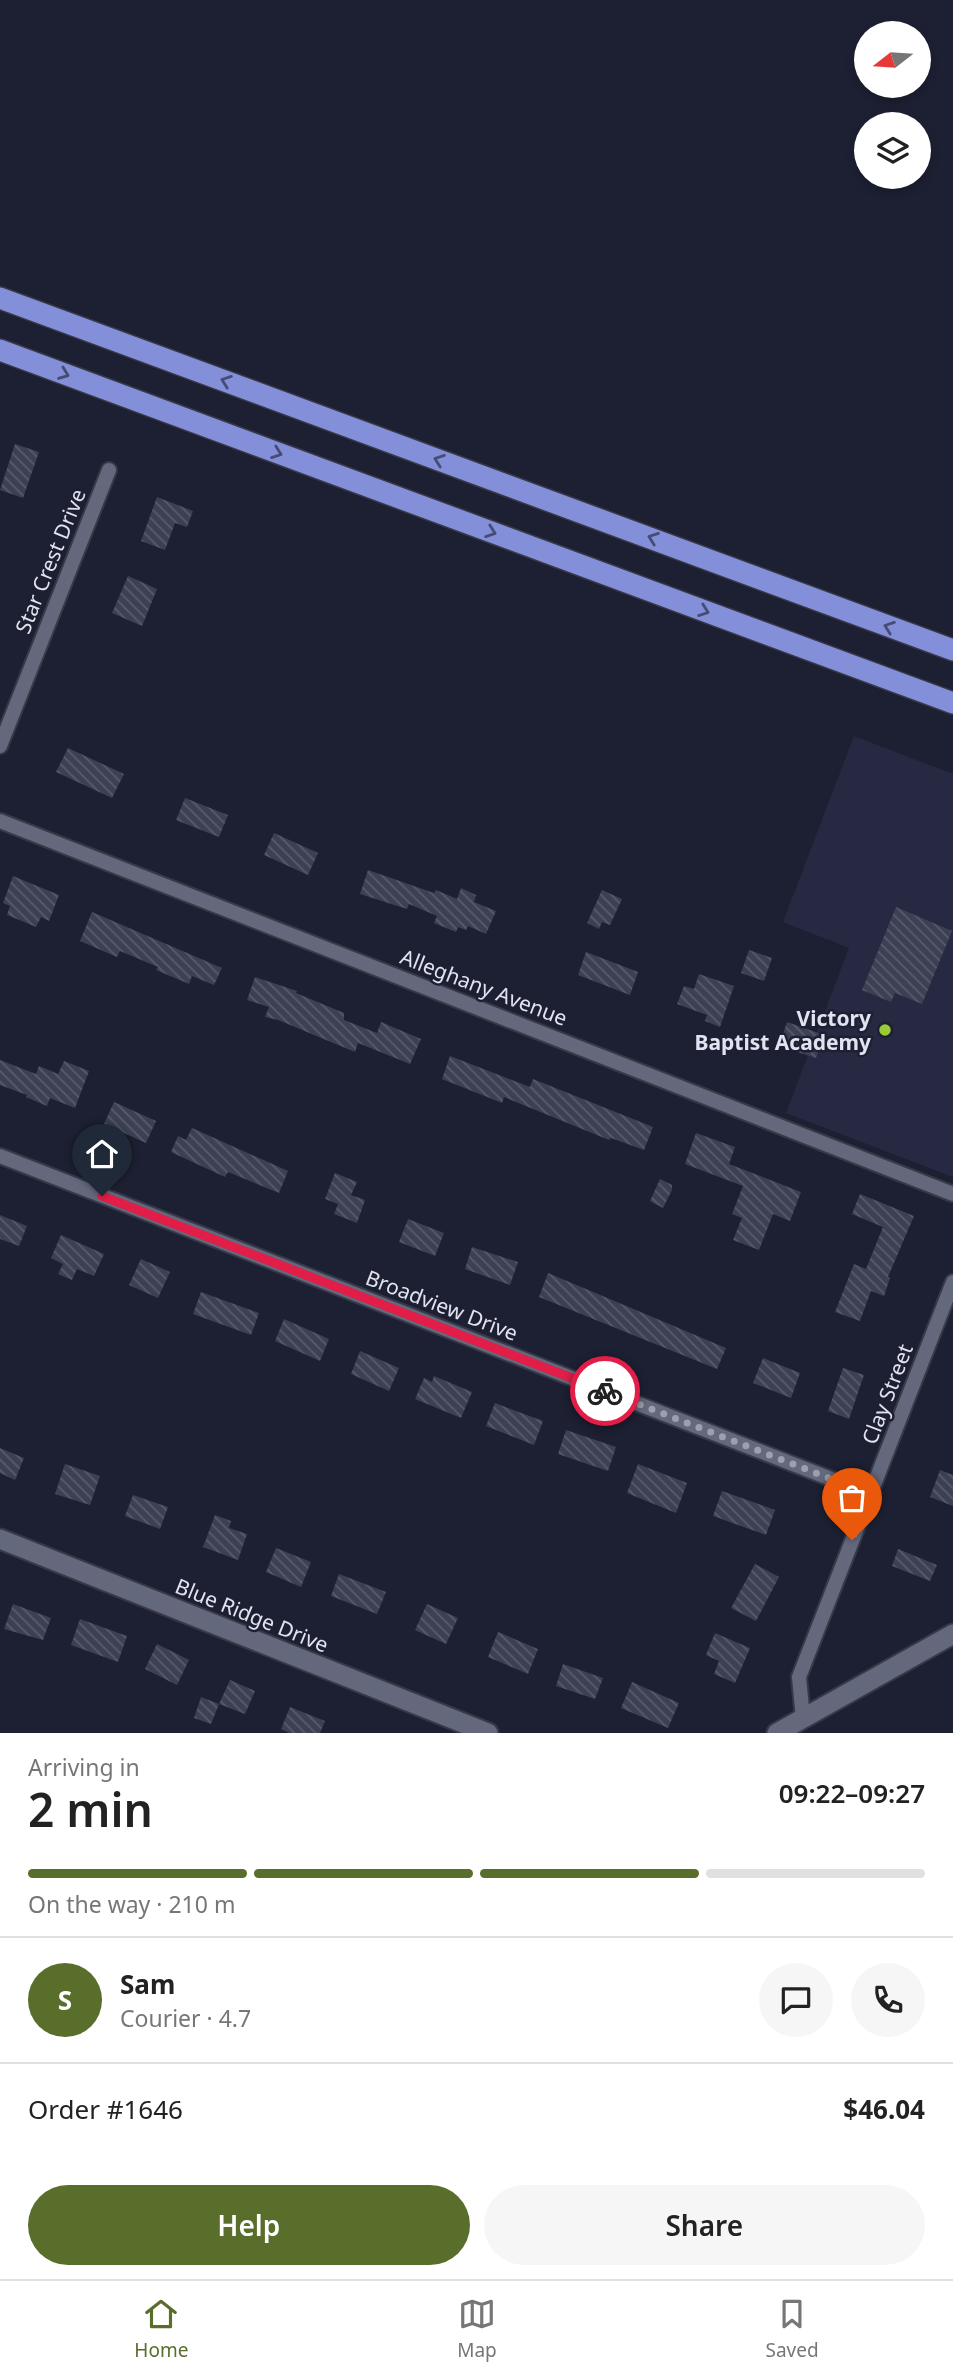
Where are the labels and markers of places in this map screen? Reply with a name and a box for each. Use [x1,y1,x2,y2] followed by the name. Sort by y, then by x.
[694,1004,871,1056] place label: Victory Baptist Academy
[877,1022,893,1038] marker: Victory Baptist Academy
[72,1124,132,1196] pin
[822,1468,882,1540] pin

